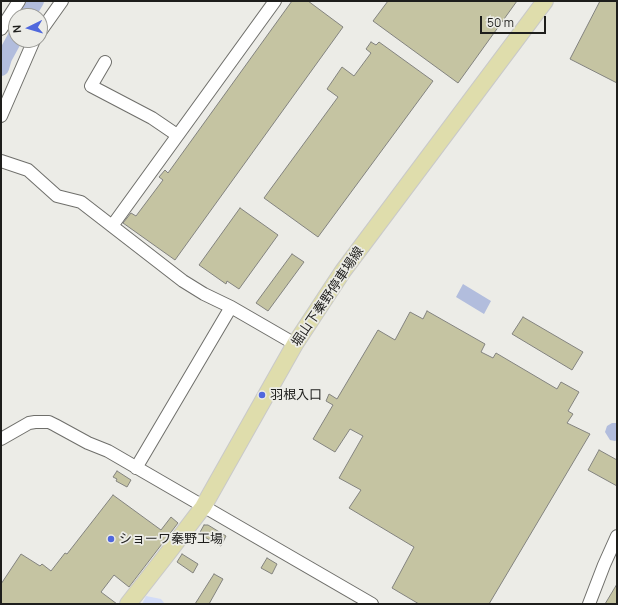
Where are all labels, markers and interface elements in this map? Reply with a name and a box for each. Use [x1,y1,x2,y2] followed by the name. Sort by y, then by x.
[8,8,48,48] north arrow
[482,8,548,34] scale bar
[487,14,514,31] text: 50 m
[9,24,24,34] text: N
[289,244,367,350] street label: 堀山下秦野停車場線
[270,387,322,403] place label: 羽根入口
[257,390,267,400] marker: 羽根入口
[119,531,223,547] place label: ショーワ秦野工場
[106,534,116,544] marker: ショーワ秦野工場

